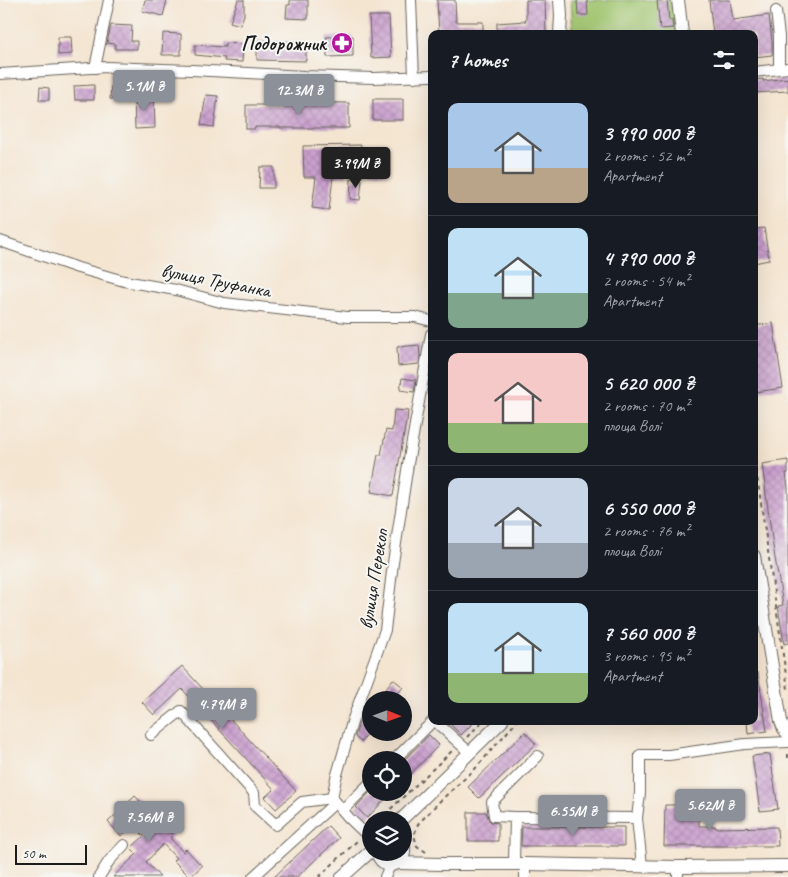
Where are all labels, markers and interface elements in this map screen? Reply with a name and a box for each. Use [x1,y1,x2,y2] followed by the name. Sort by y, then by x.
[241,31,328,56] place label: Подорожник
[330,31,354,55] pharmacy icon: Подорожник
[710,46,738,74] icon: filters
[448,47,507,73] text: 7 homes
[103,70,185,112] pin: 5.1M ₴
[253,74,345,116] pin: 12.3M ₴
[124,76,164,96] text: 5.1M ₴
[275,80,323,100] text: 12.3M ₴
[603,120,694,146] text: 3 990 000 ₴
[488,123,548,183] icon: home
[310,146,402,189] pin: 3.99M ₴
[603,146,689,166] text: 2 rooms · 52 m²
[332,153,380,173] text: 3.99M ₴
[603,166,662,186] text: Apartment
[603,245,694,271] text: 4 790 000 ₴
[488,248,548,308] icon: home
[159,258,274,304] street label: вулиця Труфанка
[603,271,689,291] text: 2 rooms · 54 m²
[603,291,662,311] text: Apartment
[603,370,694,396] text: 5 620 000 ₴
[488,373,548,433] icon: home
[603,396,689,416] text: 2 rooms · 70 m²
[603,416,661,436] text: площа Волі
[603,495,694,521] text: 6 550 000 ₴
[488,498,548,558] icon: home
[603,521,689,541] text: 2 rooms · 76 m²
[353,526,394,631] street label: вулиця Перекоп
[603,541,661,561] text: площа Волі
[603,620,694,646] text: 7 560 000 ₴
[488,623,548,683] icon: home
[603,646,689,666] text: 3 rooms · 95 m²
[603,666,662,686] text: Apartment
[176,688,268,730] pin: 4.79M ₴
[362,691,412,741] north arrow
[362,691,412,861] map controls
[198,694,246,714] text: 4.79M ₴
[362,751,412,801] button: locate
[664,788,756,831] pin: 5.62M ₴
[527,794,619,837] pin: 6.55M ₴
[686,795,734,815] text: 5.62M ₴
[103,800,195,843] pin: 7.56M ₴
[549,801,597,821] text: 6.55M ₴
[125,807,173,827] text: 7.56M ₴
[362,811,412,861] button: layers
[15,842,88,865] scale bar
[22,845,46,862] text: 50 m

